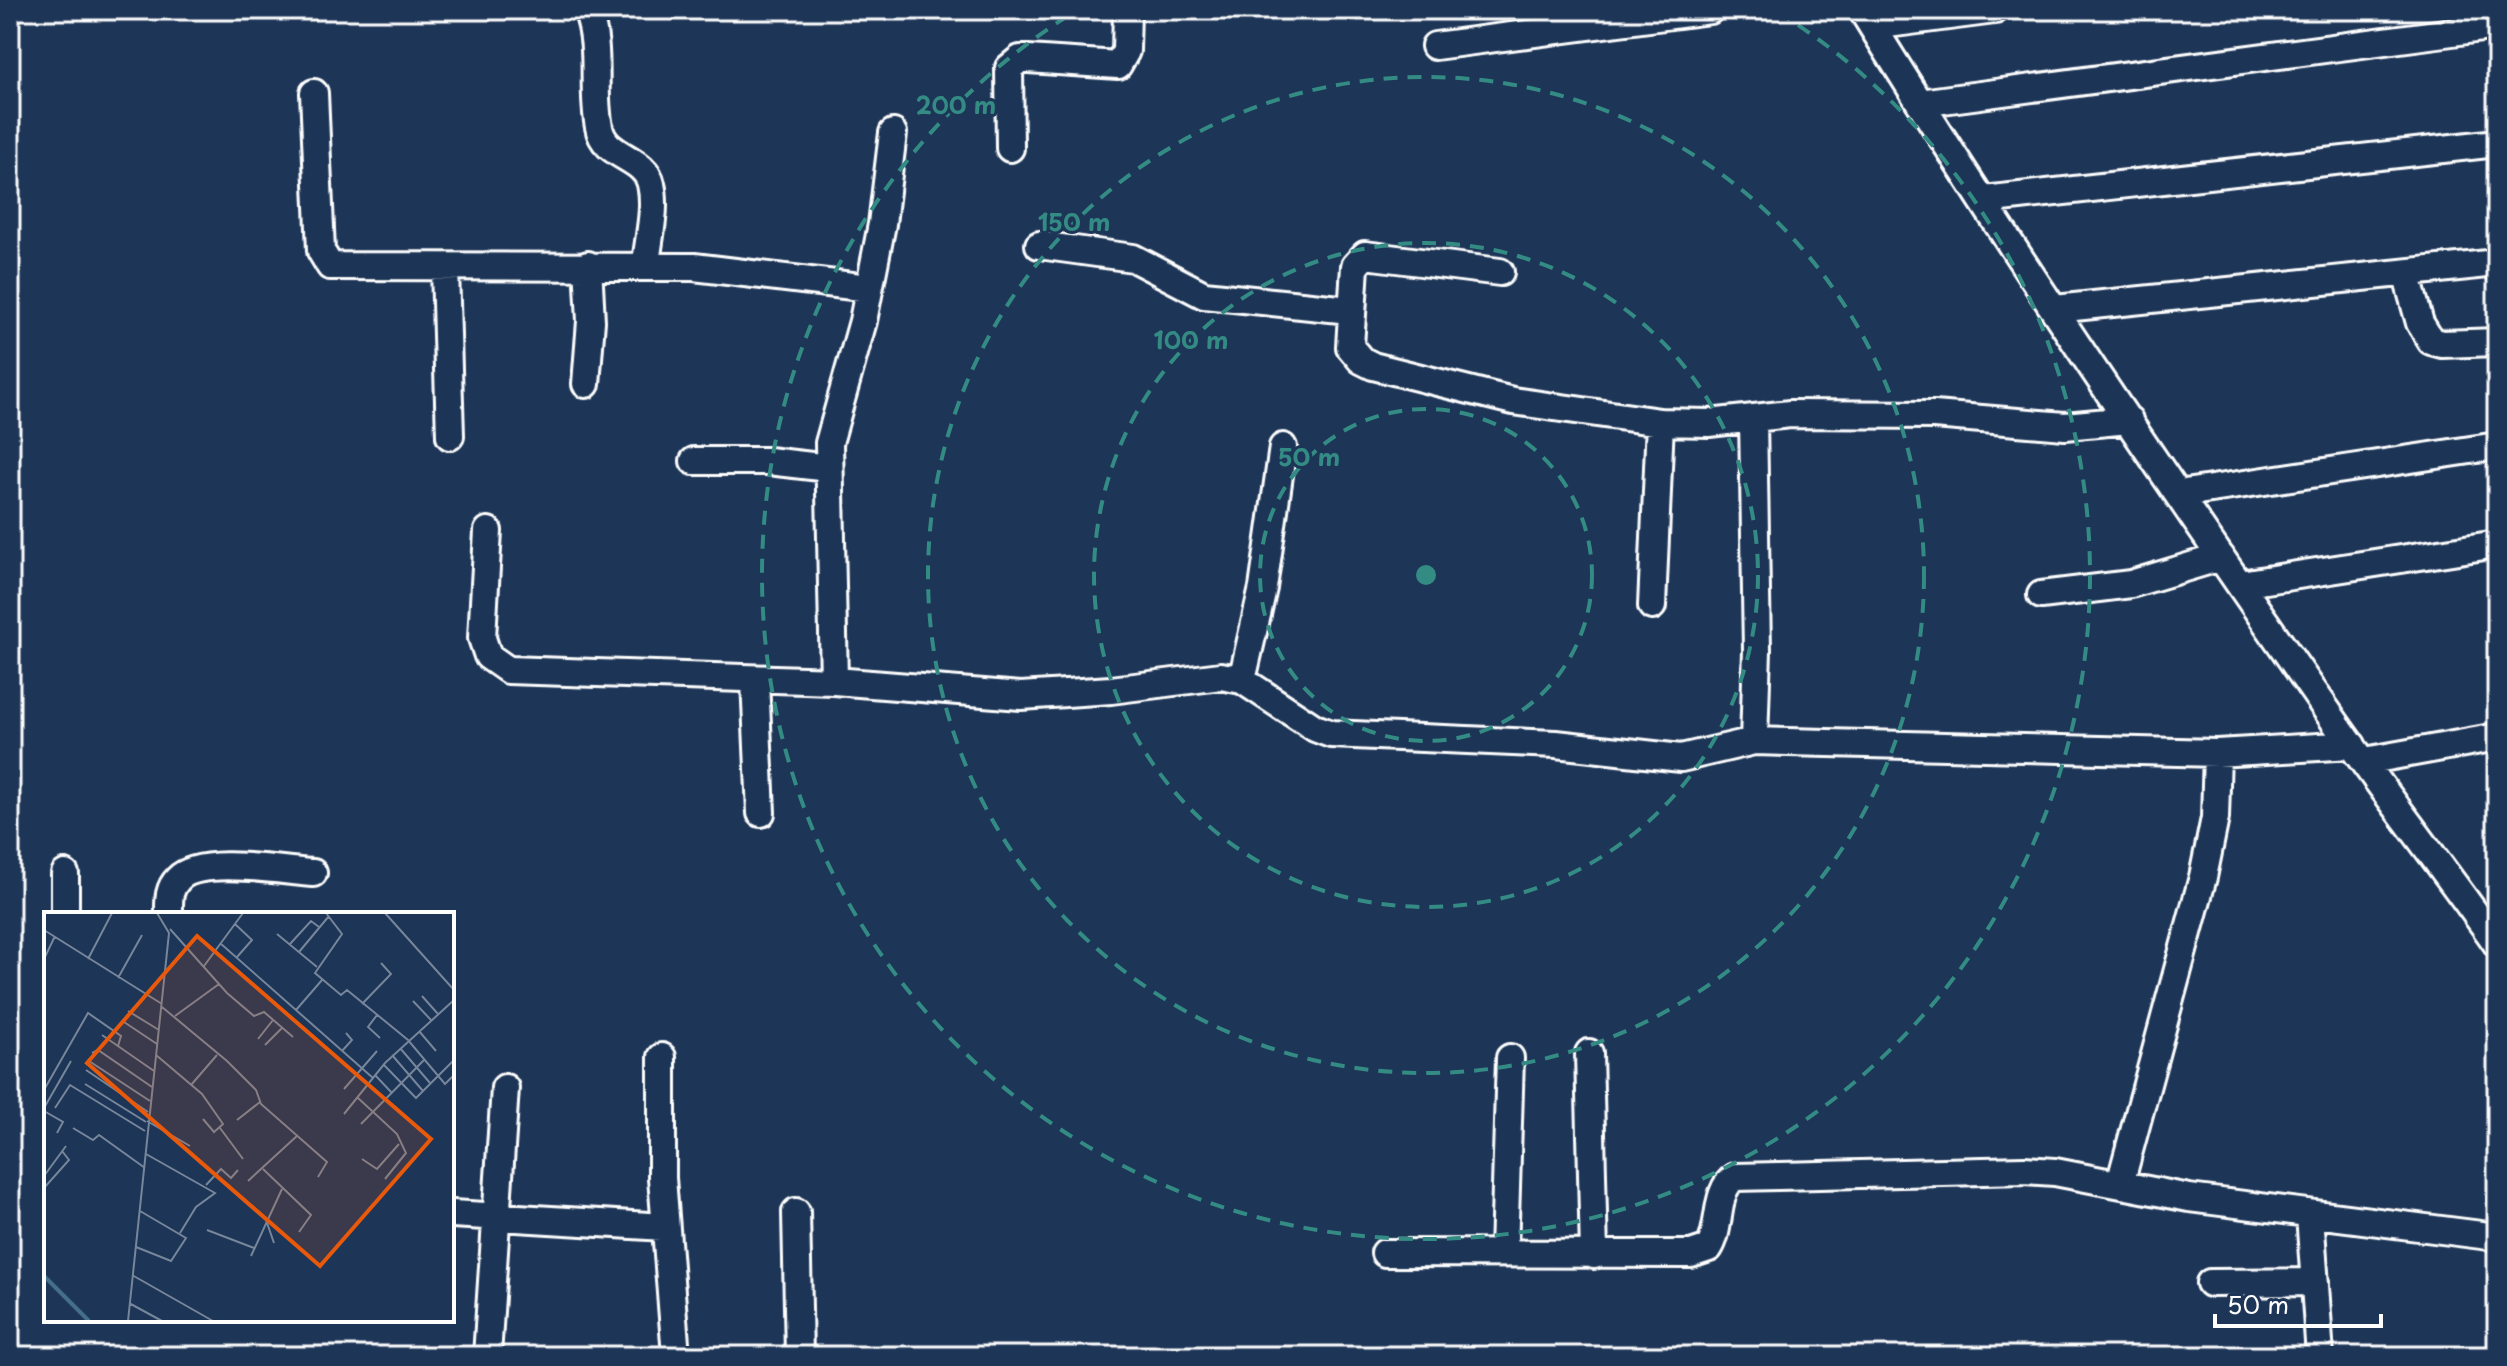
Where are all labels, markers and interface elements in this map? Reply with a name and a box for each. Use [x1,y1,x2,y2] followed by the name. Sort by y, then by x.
[916,86,996,122] text: 200 m
[1038,203,1110,239] text: 150 m
[1154,321,1228,357] text: 100 m
[1278,438,1340,474] text: 50 m
[1412,561,1440,589] centre of rings
[44,912,454,1322] inset map
[2215,1278,2381,1328] scale bar
[2227,1286,2289,1322] text: 50 m

